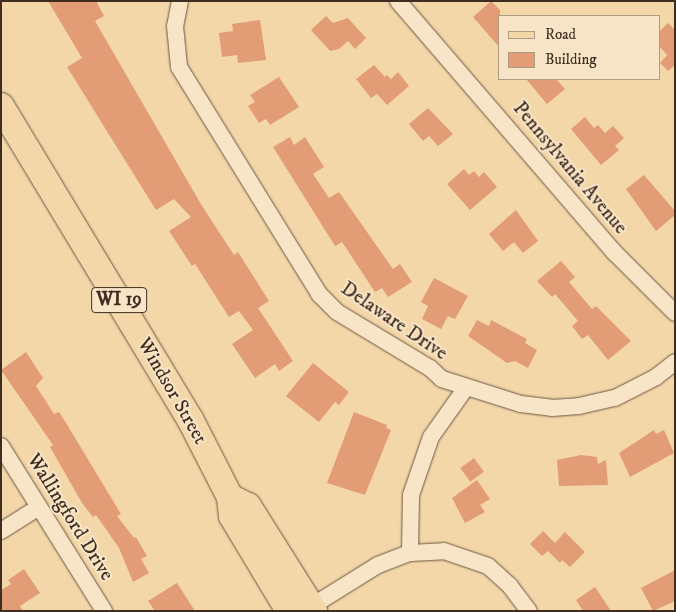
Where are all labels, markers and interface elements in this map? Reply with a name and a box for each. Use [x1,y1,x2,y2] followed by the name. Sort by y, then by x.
[498,15,661,80] legend
[545,25,576,44] text: Road
[545,50,597,69] text: Building
[508,97,632,239] street label: Pennsylvania Avenue
[336,277,452,365] street label: Delaware Drive
[90,284,148,316] road number: WI 19
[132,333,212,449] street label: Windsor Street
[21,449,119,585] street label: Wallingford Drive

